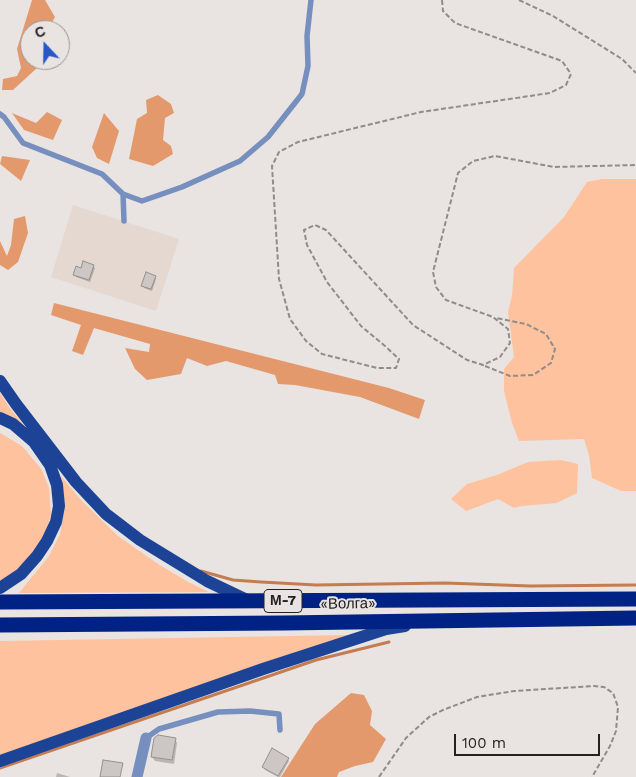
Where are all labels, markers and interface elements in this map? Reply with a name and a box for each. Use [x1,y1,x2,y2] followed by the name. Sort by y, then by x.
[20,20,70,70] north arrow
[32,23,48,41] text: С
[264,590,302,612] road number: М-7
[320,595,376,613] street label: «Волга»
[456,724,602,756] scale bar
[462,734,506,752] text: 100 m

